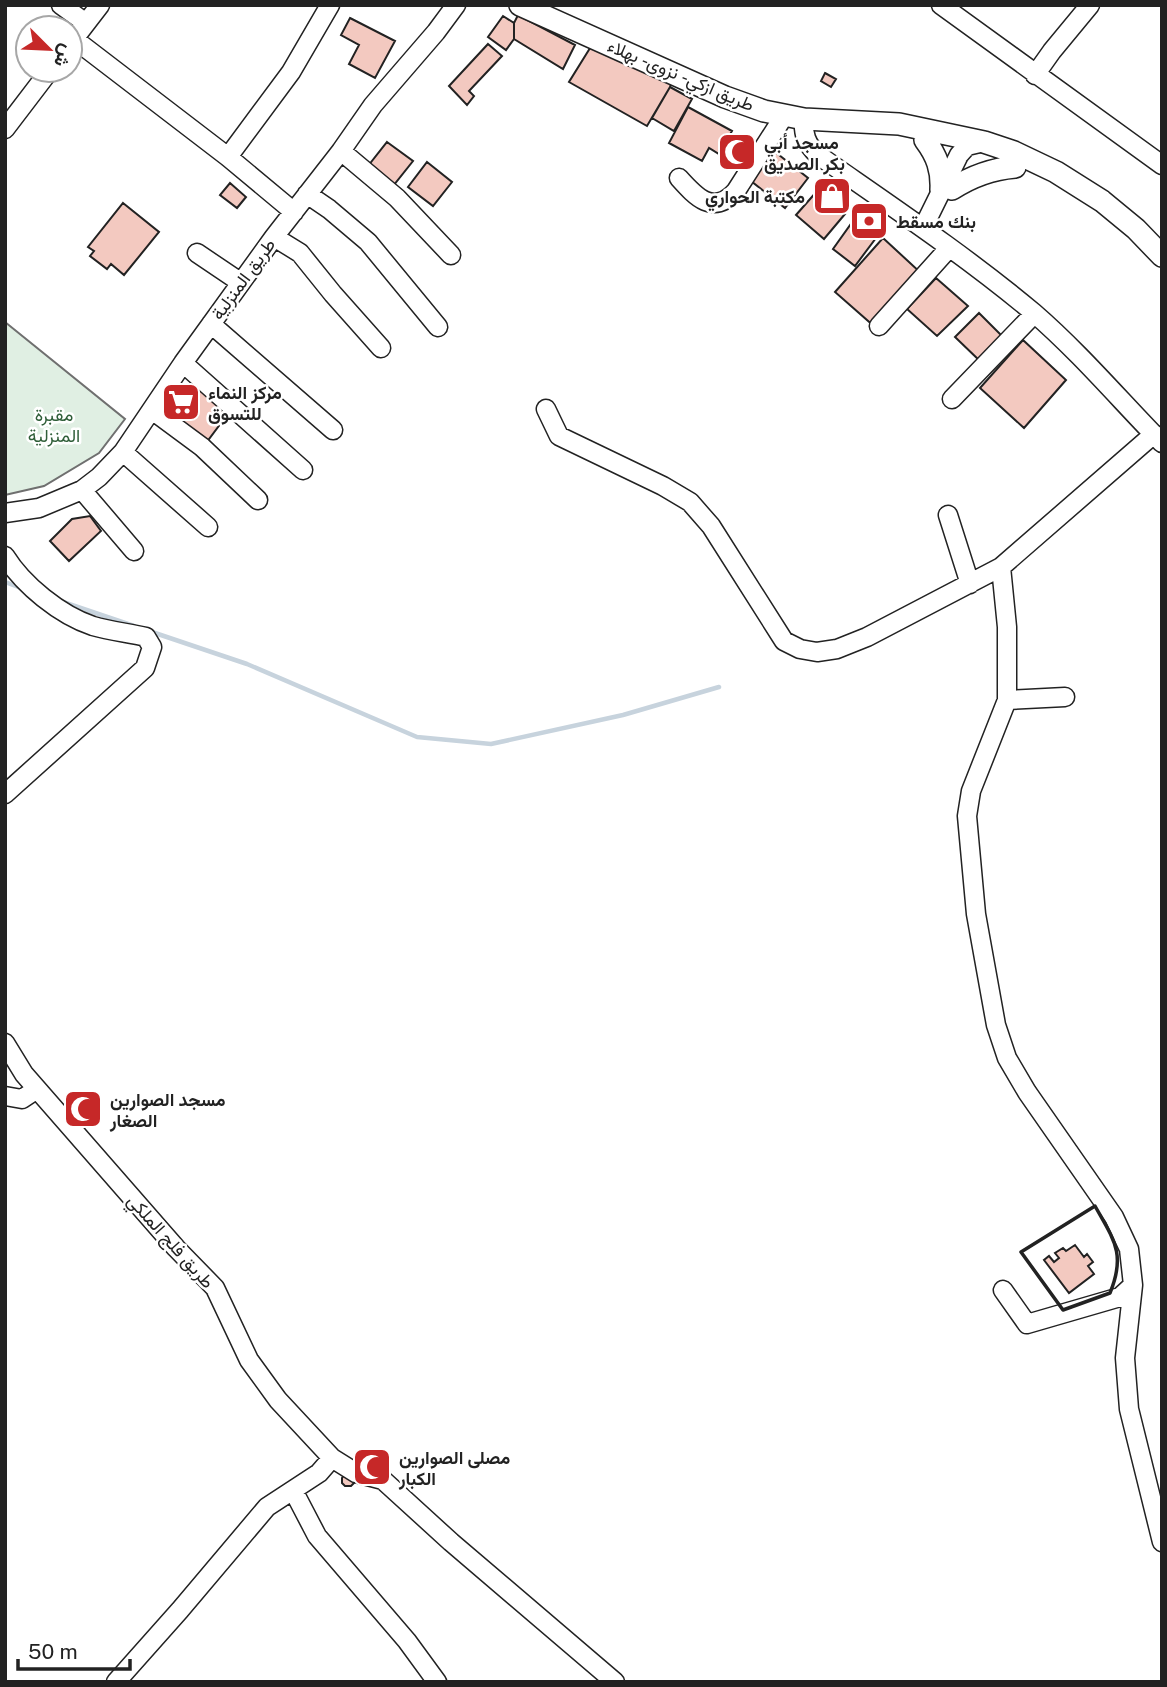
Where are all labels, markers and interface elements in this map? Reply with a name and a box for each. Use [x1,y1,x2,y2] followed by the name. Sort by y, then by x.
[14,14,84,84] north arrow
[603,35,757,120] street label: طريق ازكي - نزوى - بهلاء
[49,41,79,71] text: ش
[716,131,758,173] mosque icon: مسجد أبي بكر الصديق
[764,132,845,175] place label: مسجد أبي بكر الصديق
[811,175,853,217] shop icon: مكتبة الحواري
[705,186,805,212] place label: مكتبة الحواري
[848,200,890,242] bank icon: بنك مسقط
[896,211,976,233] place label: بنك مسقط
[207,234,280,324] street label: طريق المنزلية
[160,381,202,423] supermarket icon: مركز النماء للتسوق
[208,382,282,425] place label: مركز النماء للتسوق
[28,404,80,447] park label: مقبرة المنزلية
[62,1088,104,1130] mosque icon: مسجد الصوارين الصغار
[109,1089,226,1132] place label: مسجد الصوارين الصغار
[119,1190,219,1296] street label: طريق فلج الملكي
[351,1446,393,1488] mosque icon: مصلى الصوارين الكبار
[398,1447,511,1490] place label: مصلى الصوارين الكبار
[18,1628,130,1672] scale bar
[28,1639,78,1664] text: 50 m

